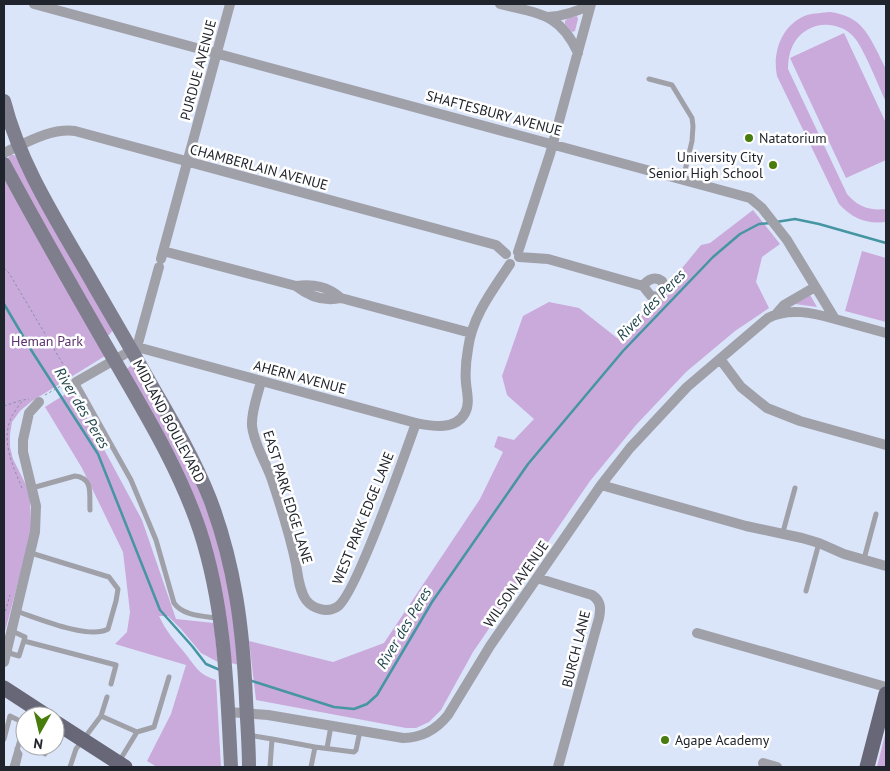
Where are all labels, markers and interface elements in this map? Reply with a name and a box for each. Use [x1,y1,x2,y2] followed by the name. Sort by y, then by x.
[176,18,220,122] street label: PURDUE AVENUE
[424,86,564,140] street label: SHAFTESBURY AVENUE
[759,129,827,147] place label: Natatorium
[743,132,755,144] marker: Natatorium
[188,140,330,194] street label: CHAMBERLAIN AVENUE
[648,148,763,182] place label: University City Senior High School
[767,159,779,171] marker: University City Senior High School
[612,265,689,344] water label: River des Peres
[11,332,83,350] park label: Heman Park
[129,356,209,486] street label: MIDLAND BOULEVARD
[252,356,348,398] street label: AHERN AVENUE
[51,364,114,452] water label: River des Peres
[259,428,317,566] street label: EAST PARK EDGE LANE
[328,449,398,587] street label: WEST PARK EDGE LANE
[479,537,553,631] street label: WILSON AVENUE
[372,584,435,672] water label: River des Peres
[558,609,594,689] street label: BURCH LANE
[15,706,65,756] north arrow
[675,731,770,749] place label: Agape Academy
[32,734,44,753] text: N
[659,734,671,746] marker: Agape Academy

